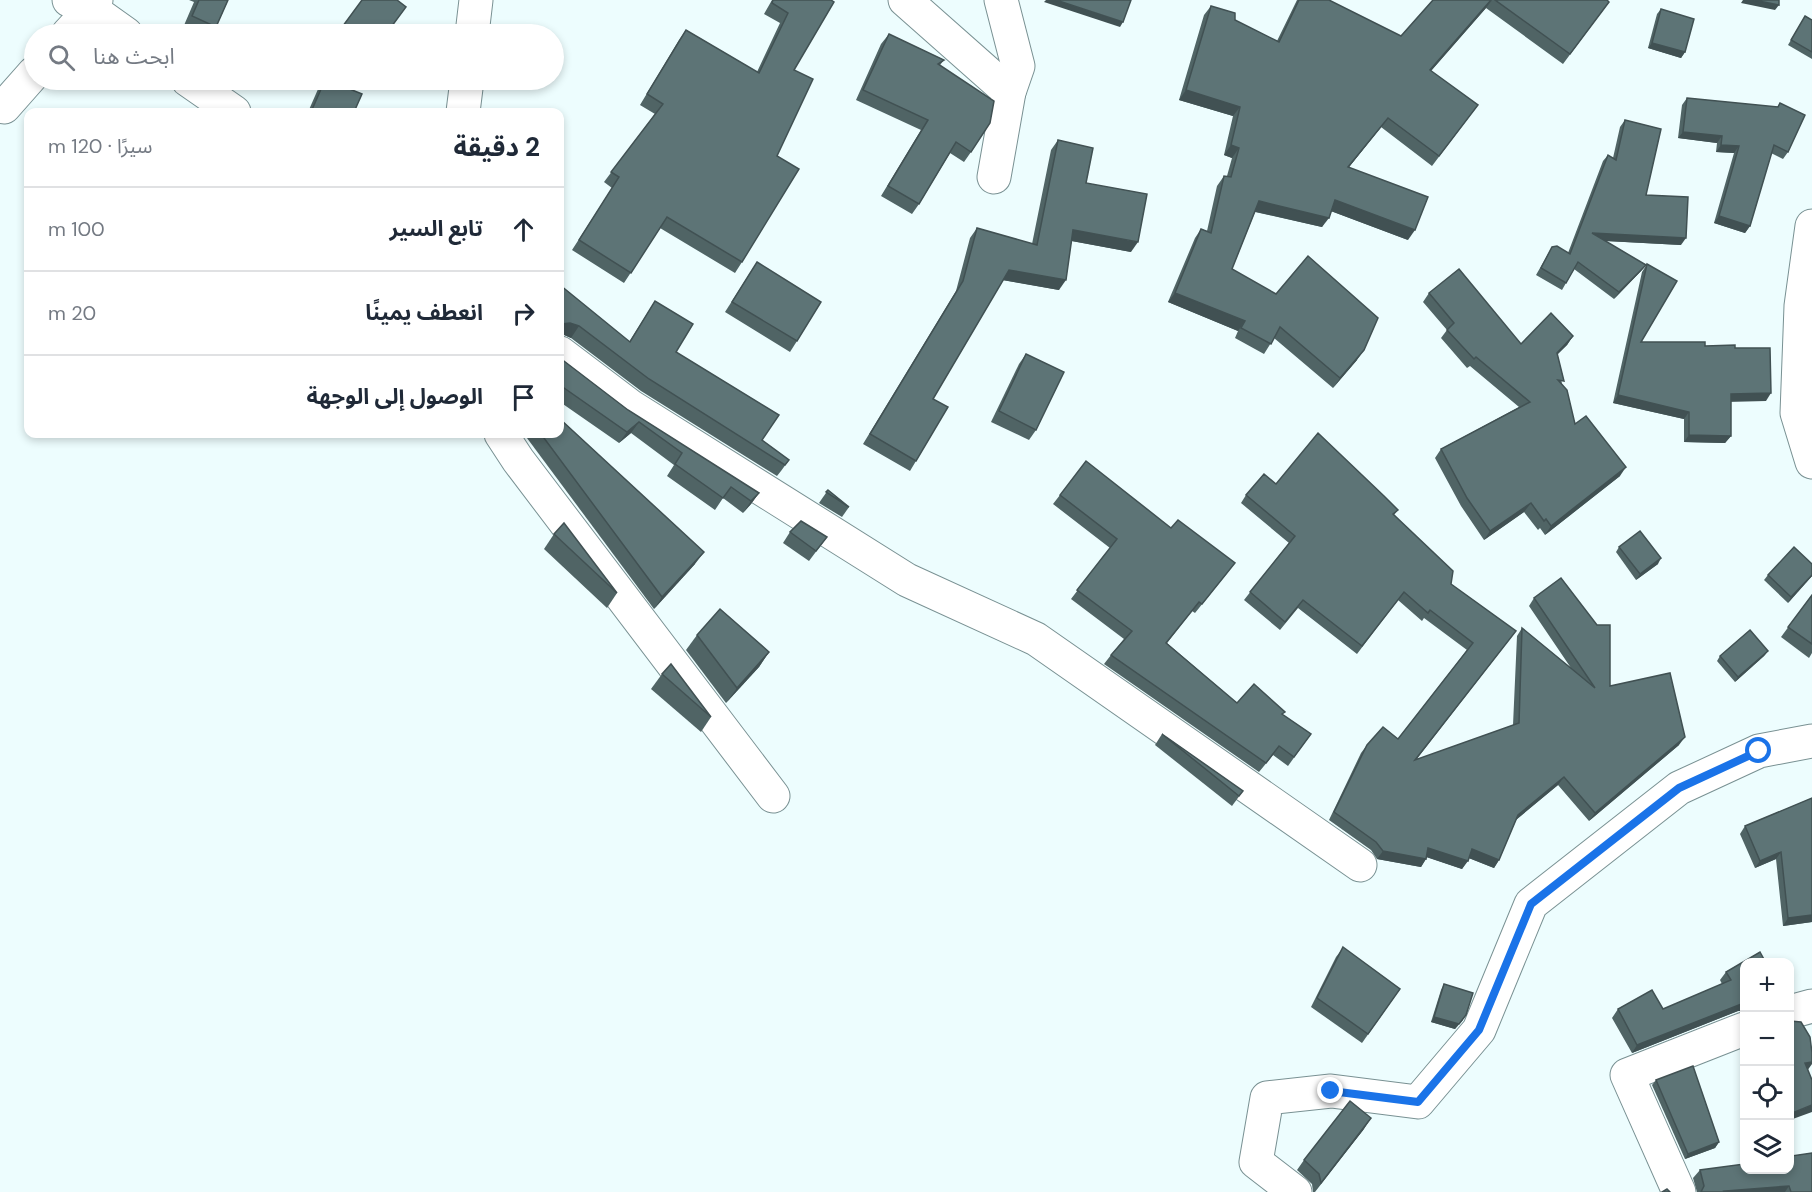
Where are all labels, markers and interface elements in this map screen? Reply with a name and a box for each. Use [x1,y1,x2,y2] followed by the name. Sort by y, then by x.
[24,24,564,90] search box
[45,41,78,74] icon: search
[93,42,175,71] text: ابحث هنا
[453,130,540,164] text: 2 دقيقة
[48,133,152,159] text: سيرًا · 120 m
[507,213,540,246] icon: ahead
[390,214,483,243] text: تابع السير
[48,216,105,242] text: 100 m
[507,297,540,330] icon: right
[365,298,483,327] text: انعطف يمينًا
[48,300,96,326] text: 20 m
[507,381,540,414] icon: arrive
[307,382,483,411] text: الوصول إلى الوجهة
[1745,737,1771,763] route start
[1740,958,1794,1174] map controls
[1740,958,1794,1012] button: +
[1740,1012,1794,1066] button: −
[1740,1066,1794,1120] button: locate
[1317,1077,1343,1103] route end
[1740,1120,1794,1174] button: layers

